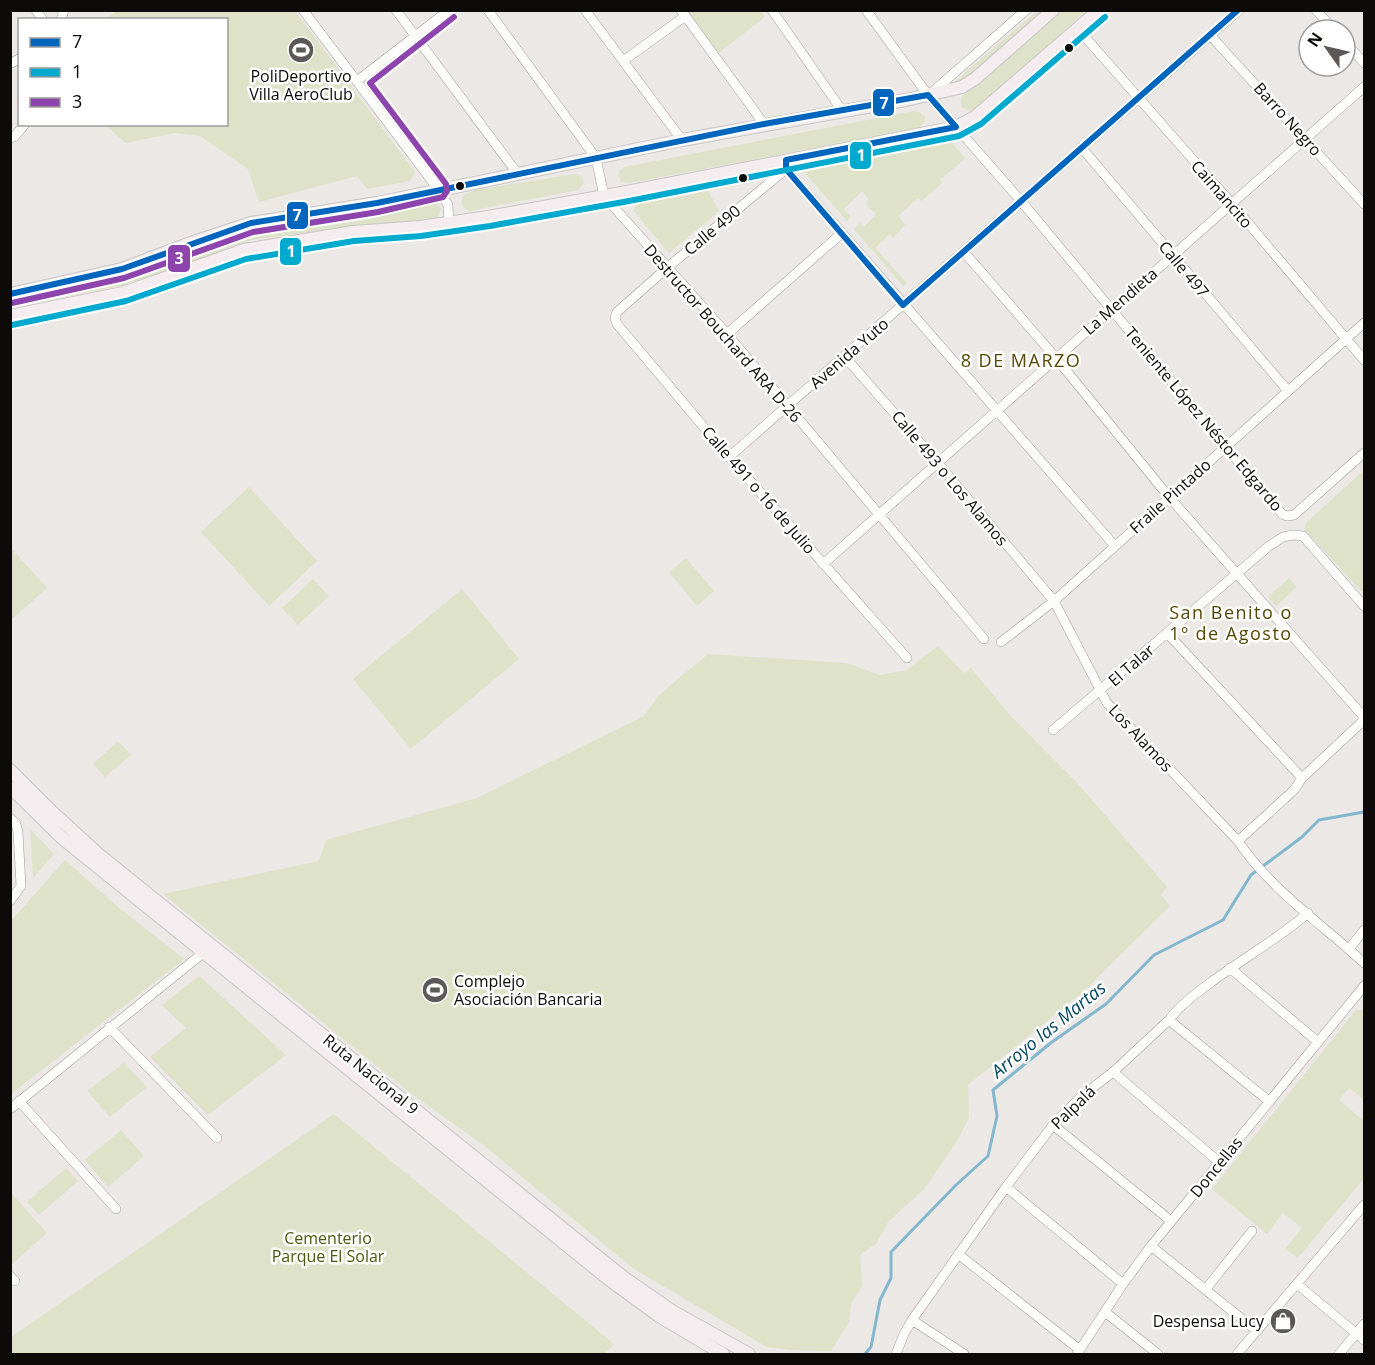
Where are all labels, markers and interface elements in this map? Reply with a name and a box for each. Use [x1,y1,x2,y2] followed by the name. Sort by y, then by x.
[18,18,228,126] legend
[1297,18,1357,78] north arrow
[1302,28,1327,51] text: N
[72,29,82,53] text: 7
[286,35,316,65] sports icon: PoliDeportivo Villa AeroClub
[1063,42,1075,54] unlabelled marker
[72,59,82,83] text: 1
[249,65,353,105] place label: PoliDeportivo Villa AeroClub
[1249,77,1327,161] street label: Barro Negro
[872,88,895,117] line badge: 7
[72,89,82,113] text: 3
[879,92,889,114] text: 7
[849,141,872,170] line badge: 1
[856,144,866,166] text: 1
[1186,155,1258,233] street label: Caimancito
[737,172,749,184] unlabelled marker
[454,180,466,192] unlabelled marker
[679,200,745,260] street label: Calle 490
[286,201,309,230] line badge: 7
[292,204,302,226] text: 7
[1154,236,1214,302] street label: Calle 497
[279,237,302,266] line badge: 1
[639,239,807,427] street label: Destructor Bouchard ARA D-26
[286,240,296,262] text: 1
[167,244,191,273] line badge: 3
[174,247,184,269] text: 3
[1078,263,1162,339] street label: La Mendieta
[805,313,893,393] street label: Avenida Yuto
[1120,322,1288,516] street label: Teniente López Néstor Edgardo
[961,348,1081,372] district label: 8 DE MARZO
[887,406,1013,550] street label: Calle 493 o Los Alamos
[697,421,821,559] street label: Calle 491 o 16 de Julio
[1125,454,1215,538] street label: Fraile Pintado
[1169,600,1293,645] district label: San Benito o 1º de Agosto
[1103,639,1159,691] street label: El Talar
[1104,699,1178,777] street label: Los Alamos
[454,970,602,1010] place label: Complejo Asociación Bancaria
[420,975,450,1005] sports icon: Complejo Asociación Bancaria
[984,975,1110,1084] water label: Arroyo las Martas
[319,1029,423,1119] street label: Ruta Nacional 9
[1046,1080,1100,1134] street label: Palpalá
[1185,1132,1247,1202] street label: Doncellas
[272,1227,385,1267] park label: Cementerio Parque El Solar
[1268,1306,1298,1336] shop icon: Despensa Lucy
[1153,1310,1265,1332] place label: Despensa Lucy

